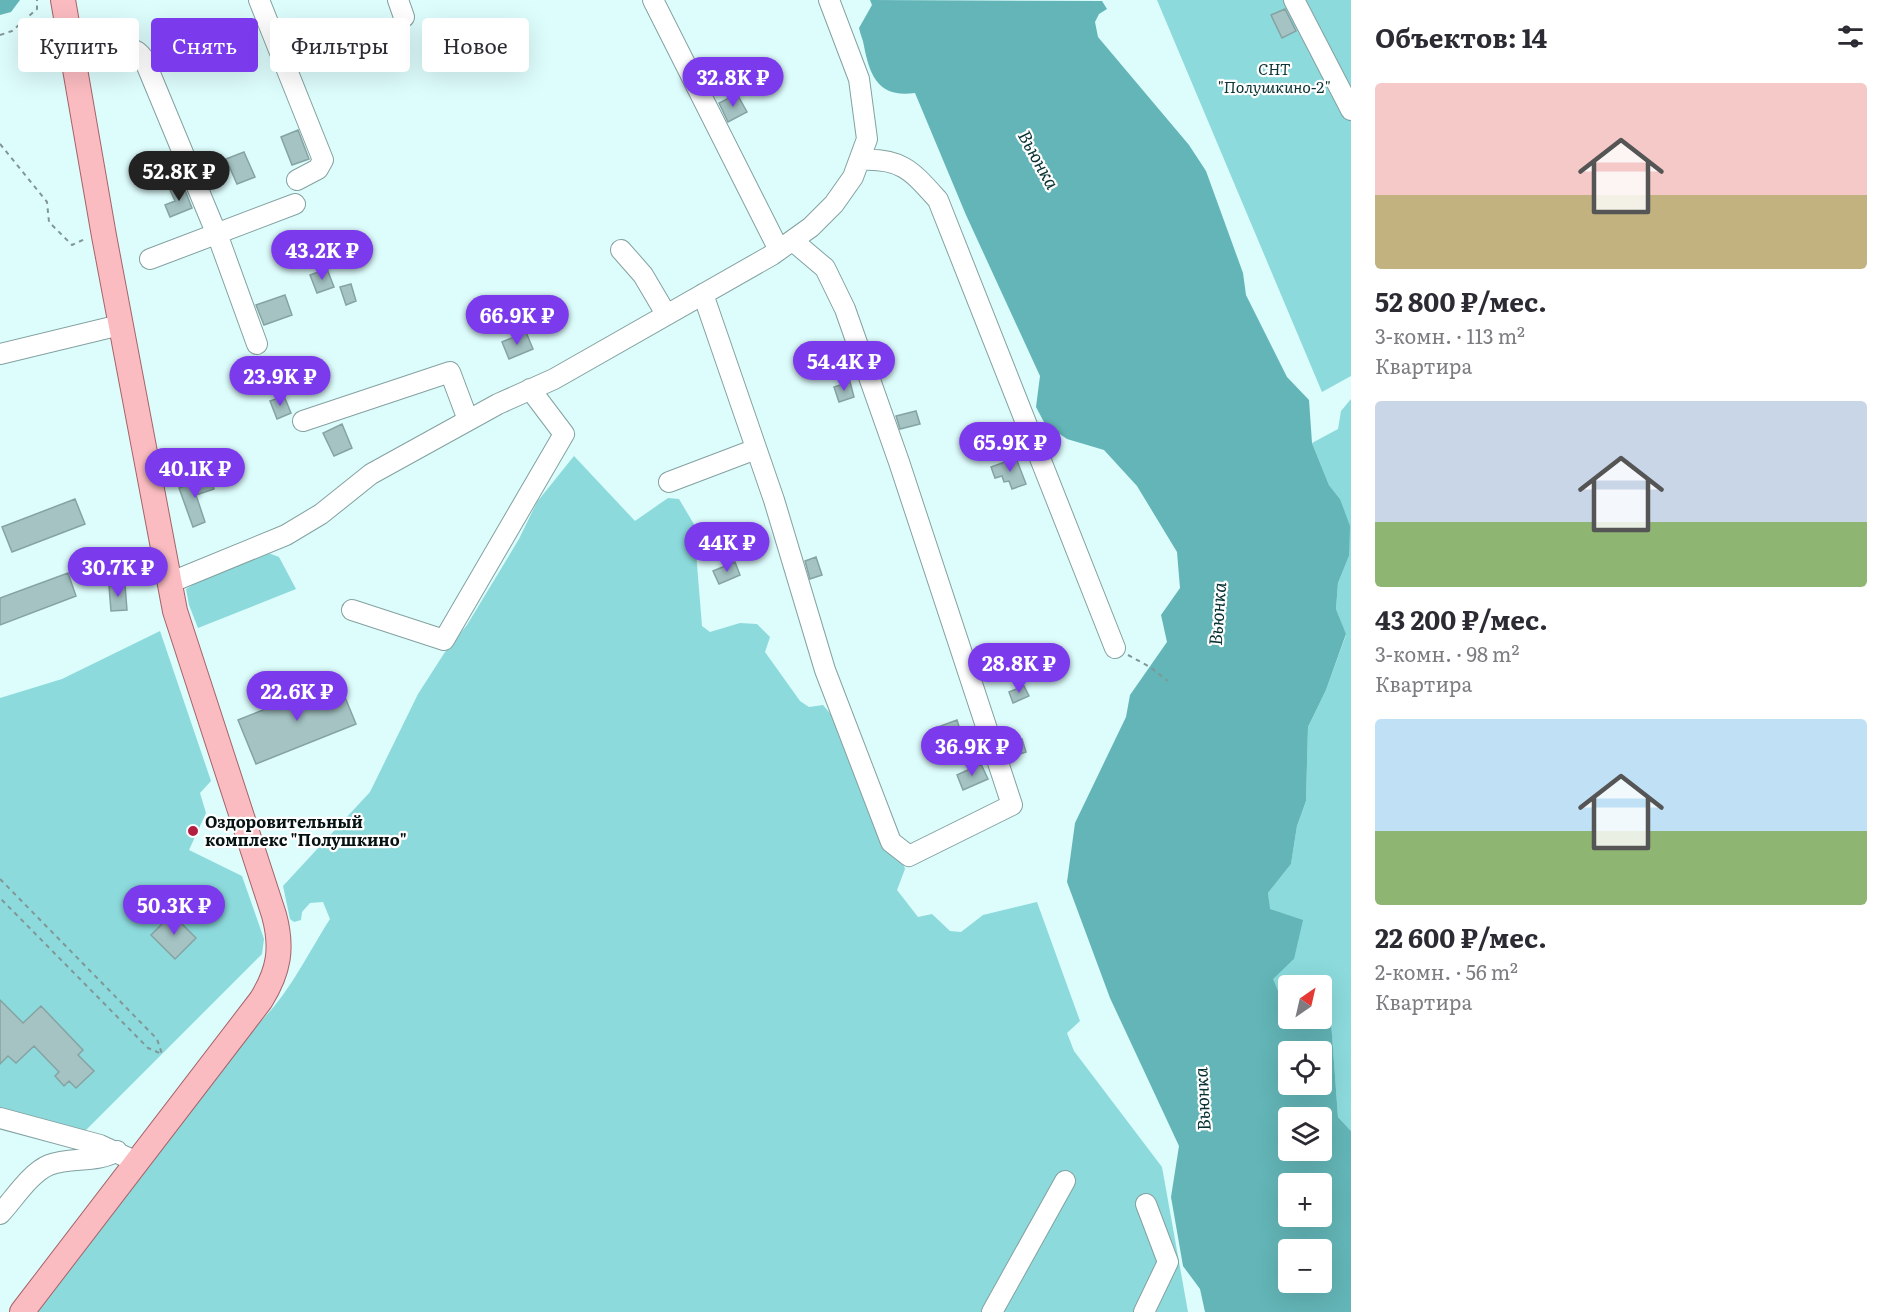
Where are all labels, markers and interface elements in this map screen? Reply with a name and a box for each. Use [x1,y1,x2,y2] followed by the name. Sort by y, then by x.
[1375,17,1547,56] text: Объектов: 14
[18,18,139,72] chip: Купить
[151,18,258,72] chip: Снять
[270,18,410,72] chip: Фильтры
[422,18,529,72] chip: Новое
[1834,20,1867,53] icon: filters
[1217,56,1331,98] park label: СНТ "Полушкино-2"
[678,57,788,108] pin: 32.8K ₽
[697,61,769,91] text: 32.8K ₽
[1567,122,1675,230] icon: home
[1012,125,1067,194] water label: Вьюнка
[124,151,234,202] pin: 52.8K ₽
[143,155,215,185] text: 52.8K ₽
[267,230,377,281] pin: 43.2K ₽
[285,234,359,264] text: 43.2K ₽
[1375,281,1547,320] text: 52 800 ₽/мес.
[462,295,572,346] pin: 66.9K ₽
[480,299,554,329] text: 66.9K ₽
[1375,320,1525,350] text: 3-комн. · 113 m²
[789,341,899,392] pin: 54.4K ₽
[807,345,881,375] text: 54.4K ₽
[1375,350,1472,380] text: Квартира
[225,356,335,407] pin: 23.9K ₽
[243,360,317,390] text: 23.9K ₽
[955,422,1065,473] pin: 65.9K ₽
[973,426,1047,456] text: 65.9K ₽
[1567,440,1675,548] icon: home
[140,448,250,499] pin: 40.1K ₽
[159,452,231,482] text: 40.1K ₽
[685,522,769,573] pin: 44K ₽
[698,526,756,556] text: 44K ₽
[63,547,173,598] pin: 30.7K ₽
[82,551,154,581] text: 30.7K ₽
[1201,581,1232,647] water label: Вьюнка
[1375,599,1548,638] text: 43 200 ₽/мес.
[1375,638,1519,668] text: 3-комн. · 98 m²
[964,643,1074,694] pin: 28.8K ₽
[982,647,1056,677] text: 28.8K ₽
[1375,668,1472,698] text: Квартира
[242,671,352,722] pin: 22.6K ₽
[261,675,333,705] text: 22.6K ₽
[917,726,1027,777] pin: 36.9K ₽
[935,730,1009,760] text: 36.9K ₽
[1567,758,1675,866] icon: home
[205,809,407,851] place label: Оздоровительный комплекс "Полушкино"
[186,824,200,838] marker: Оздоровительный комплекс "Полушкино"
[119,885,229,936] pin: 50.3K ₽
[137,889,211,919] text: 50.3K ₽
[1375,917,1547,956] text: 22 600 ₽/мес.
[1375,956,1518,986] text: 2-комн. · 56 m²
[1278,975,1332,1029] north arrow
[1278,975,1332,1293] map controls
[1375,986,1472,1016] text: Квартира
[1278,1041,1332,1095] button: locate
[1186,1066,1217,1132] water label: Вьюнка
[1278,1107,1332,1161] button: layers
[1278,1173,1332,1227] button: +
[1278,1239,1332,1293] button: −

